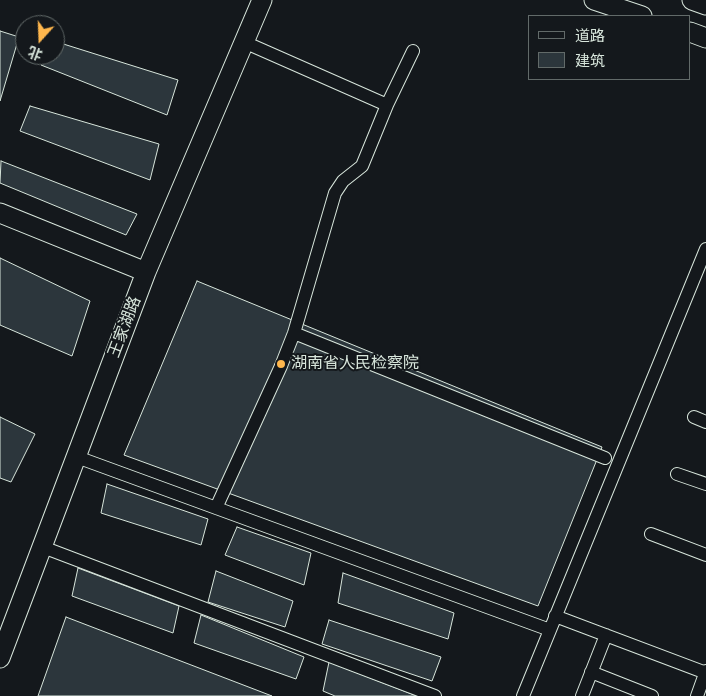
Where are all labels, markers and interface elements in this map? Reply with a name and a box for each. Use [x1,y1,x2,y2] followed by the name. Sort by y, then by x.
[15,15,65,65] north arrow
[528,15,691,80] legend
[575,27,605,44] text: 道路
[26,43,45,63] text: 北
[575,52,605,69] text: 建筑
[105,294,145,360] street label: 王家湖路
[291,354,419,374] place label: 湖南省人民检察院
[275,358,287,370] marker: 湖南省人民检察院

